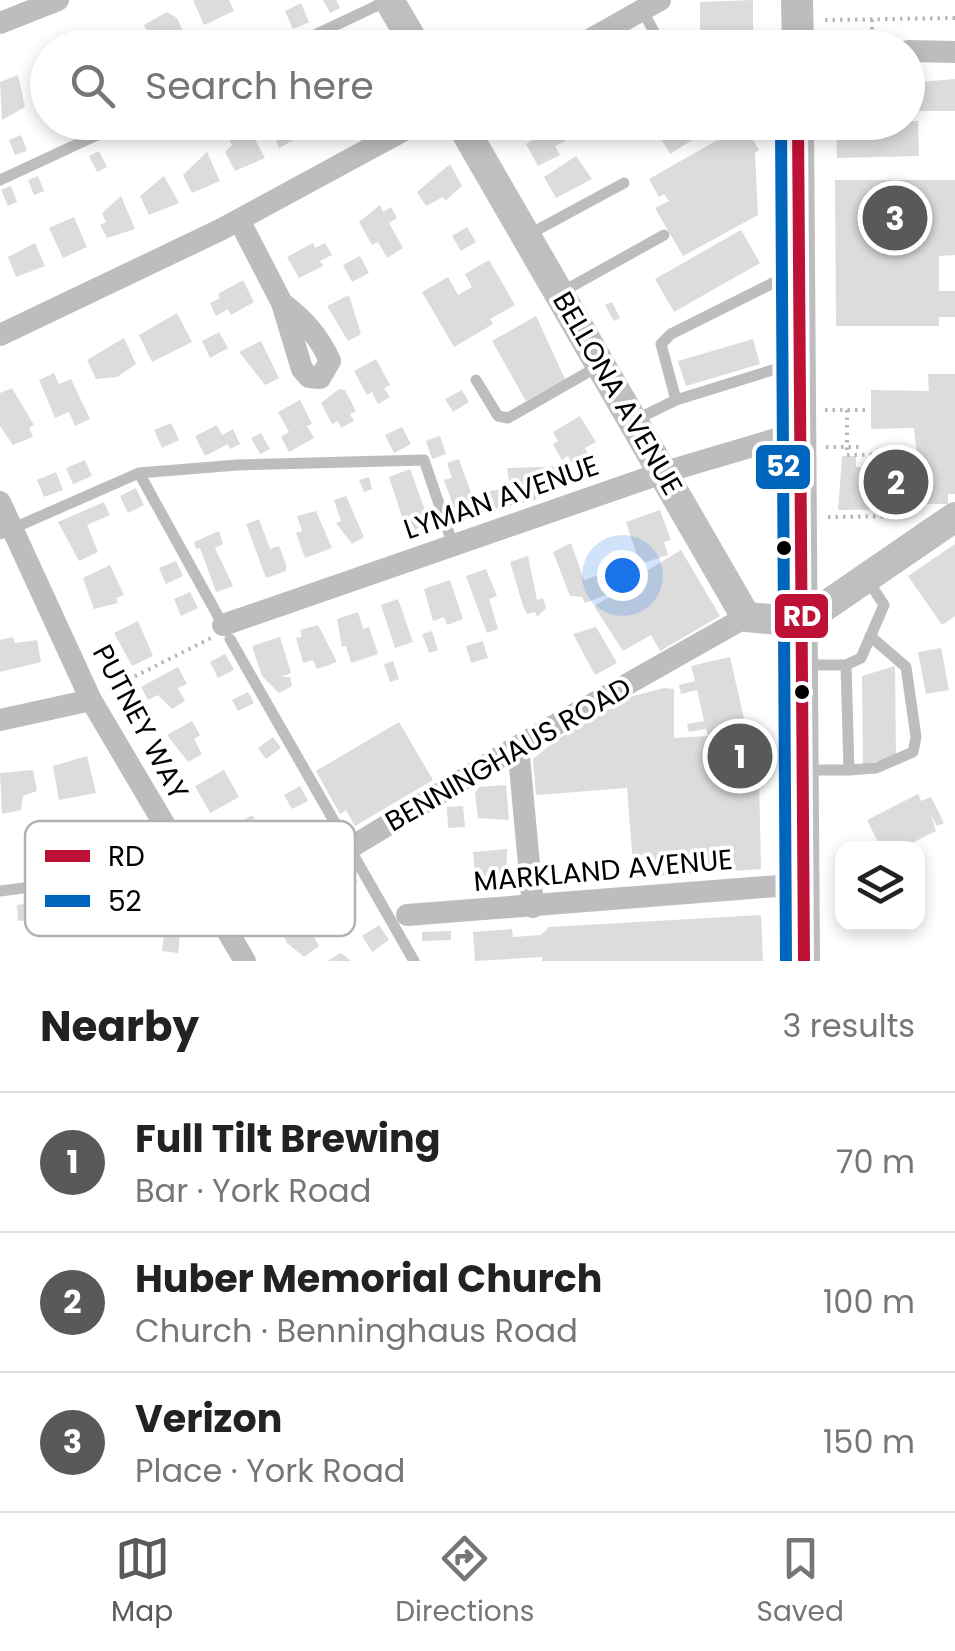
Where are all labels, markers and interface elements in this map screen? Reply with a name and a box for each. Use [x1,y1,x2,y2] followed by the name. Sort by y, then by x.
[30,30,925,140] search box
[65,58,120,113] icon: search
[145,59,374,112] text: Search here
[862,180,928,256] pin: 3
[543,284,692,502] street label: BELLONA AVENUE
[754,443,812,491] line badge: 52
[864,444,928,520] pin: 2
[399,446,604,549] street label: LYMAN AVENUE
[766,447,800,486] text: 52
[774,538,794,558] unlabelled marker
[597,550,648,601] your location
[773,592,830,640] line badge: RD
[783,597,821,636] text: RD
[83,638,198,807] street label: PUTNEY WAY
[378,668,638,841] street label: BENNINGHAUS ROAD
[792,682,812,702] unlabelled marker
[708,718,772,794] pin: 1
[25,821,355,936] legend
[108,837,145,876] text: RD
[472,840,734,901] street label: MARKLAND AVENUE
[835,841,925,931] map controls
[835,841,925,931] button: layers
[108,882,142,921] text: 52
[40,997,199,1056] text: Nearby
[782,1003,915,1048] text: 3 results
[135,1112,440,1165] text: Full Tilt Brewing
[66,1139,79,1184] text: 1
[836,1139,915,1184] text: 70 m
[135,1168,371,1213] text: Bar · York Road
[135,1252,602,1305] text: Huber Memorial Church
[63,1279,82,1324] text: 2
[823,1279,915,1324] text: 100 m
[135,1308,578,1353] text: Church · Benninghaus Road
[135,1392,282,1445] text: Verizon
[63,1419,82,1464] text: 3
[823,1419,915,1464] text: 150 m
[135,1448,406,1493] text: Place · York Road
[111,1531,173,1633] tab: Map
[395,1531,534,1633] tab: Directions
[757,1531,844,1633] tab: Saved

